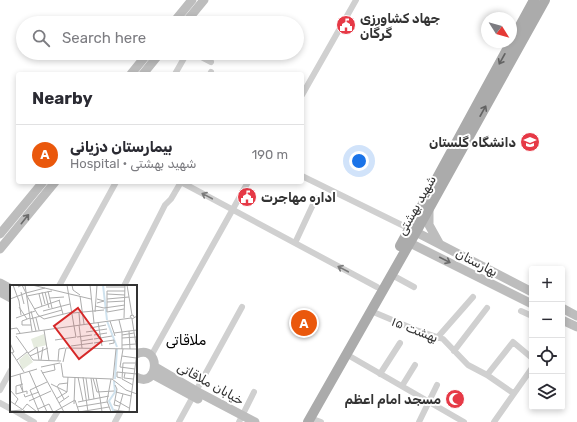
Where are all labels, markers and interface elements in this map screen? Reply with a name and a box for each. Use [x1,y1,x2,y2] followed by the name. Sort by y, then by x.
[360,11,440,41] place label: جهاد کشاورزی گرگان
[481,12,517,48] north arrow
[335,14,357,36] public building icon: جهاد کشاورزی گرگان
[16,16,304,60] search box
[30,27,52,49] icon: search
[62,29,146,47] text: Search here
[498,53,506,65] one-way arrow
[32,88,93,108] text: Nearby
[480,105,488,117] one-way arrow
[519,131,541,153] school or university icon: دانشگاه گلستان
[429,135,516,150] place label: دانشگاه گلستان
[70,138,172,156] text: بیمارستان دزیانی
[40,147,50,162] text: A
[252,147,288,162] text: 190 m
[349,151,369,171] your location
[70,156,197,171] text: Hospital · شهید بهشتی
[394,173,440,238] street label: شهید بهشتی
[236,186,258,208] public building icon: اداره مهاجرت
[261,190,336,205] place label: اداره مهاجرت
[201,192,213,199] one-way arrow
[20,214,29,224] one-way arrow
[453,245,500,280] street label: بهارستان
[439,257,451,264] one-way arrow
[337,264,349,272] one-way arrow
[529,266,565,410] map controls
[529,266,565,302] button: +
[10,285,137,412] inset map
[529,302,565,338] button: −
[291,308,317,338] pin: A
[389,314,440,346] street label: بهشت ۱۵
[166,332,207,349] district label: ملاقاتی
[529,338,565,374] button: locate
[174,359,247,409] street label: خیابان ملاقاتی
[529,374,565,410] button: layers
[444,388,466,410] mosque icon: مسجد امام اعظم
[345,392,441,408] place label: مسجد امام اعظم

